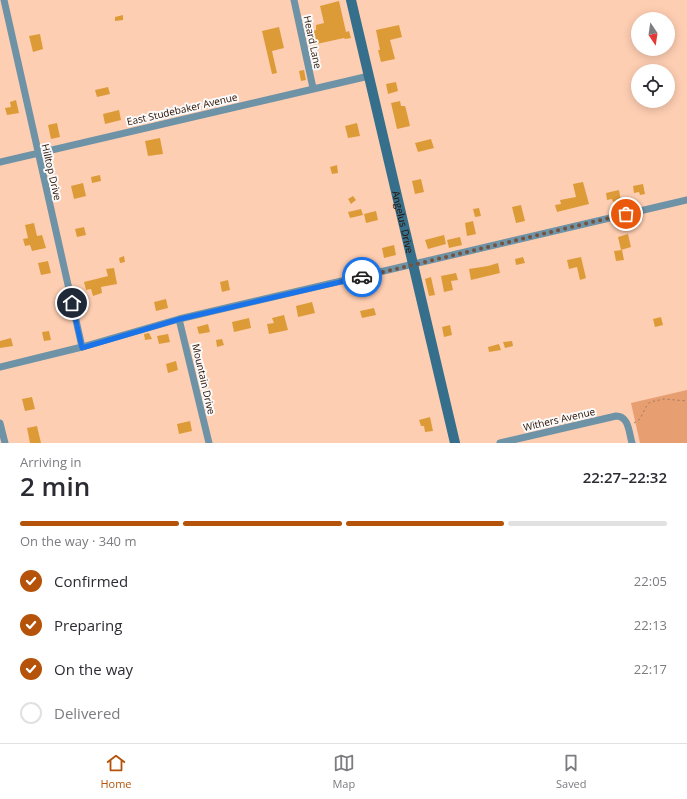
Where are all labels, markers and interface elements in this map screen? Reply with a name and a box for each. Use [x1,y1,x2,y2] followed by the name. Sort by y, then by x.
[631,12,675,56] north arrow
[631,12,675,108] map controls
[301,14,326,70] street label: Heard Lane
[631,64,675,108] button: locate
[125,89,239,129] street label: East Studebaker Avenue
[39,142,65,202] street label: Hilltop Drive
[389,189,417,255] street label: Angelus Drive
[609,197,643,231] pin
[615,203,637,225] icon: bag
[342,257,382,297] courier
[351,266,373,288] icon: car
[55,286,89,320] pin
[61,292,83,314] icon: home
[189,342,219,416] street label: Mountain Drive
[522,404,597,434] street label: Withers Avenue
[20,453,82,471] text: Arriving in
[583,467,667,487] text: 22:27–22:32
[20,468,90,504] text: 2 min
[20,532,136,550] text: On the way · 340 m
[20,570,42,592] icon: check
[54,571,128,591] text: Confirmed
[634,572,667,590] text: 22:05
[20,614,42,636] icon: check
[54,615,122,635] text: Preparing
[634,616,667,634] text: 22:13
[20,658,42,680] icon: check
[54,659,133,679] text: On the way
[634,660,667,678] text: 22:17
[54,703,121,723] text: Delivered
[100,752,132,791] tab: Home
[332,752,355,791] tab: Map
[556,752,587,791] tab: Saved

